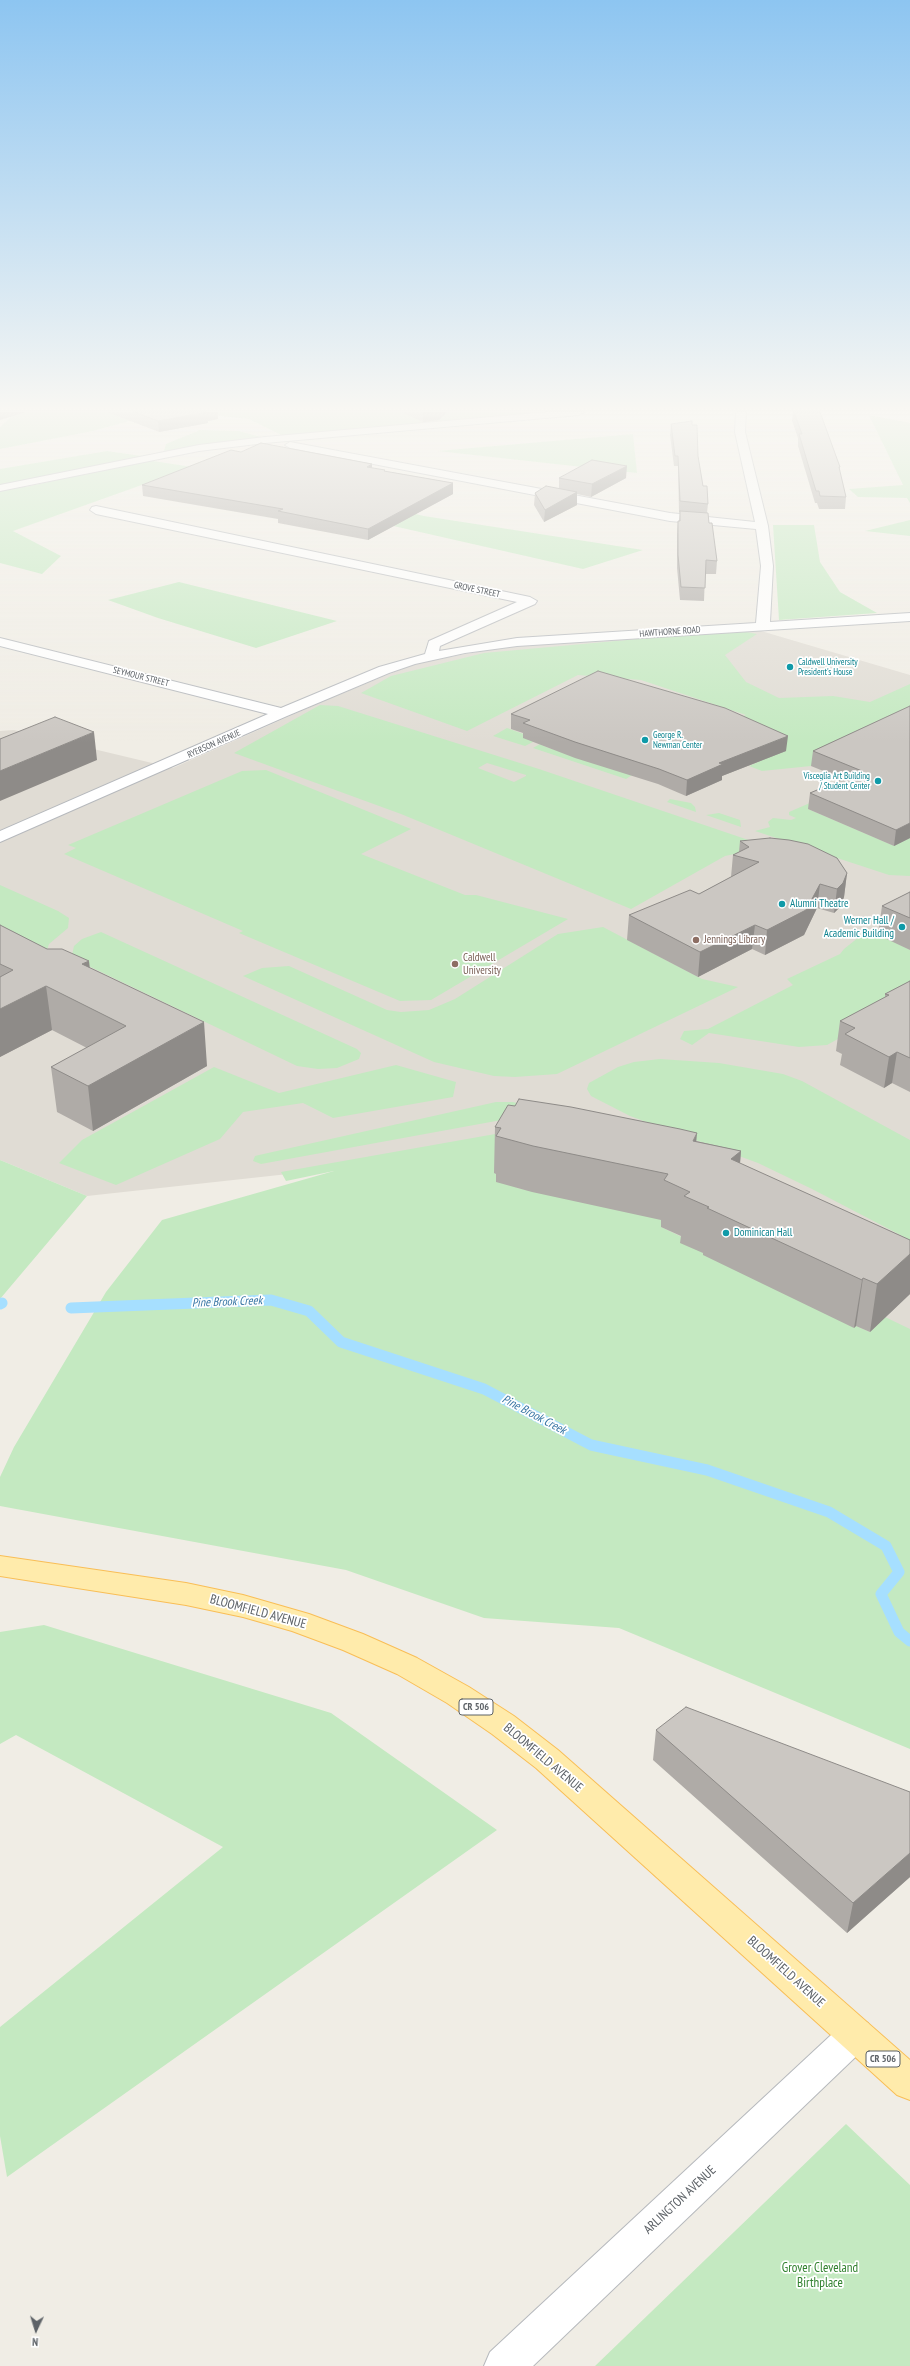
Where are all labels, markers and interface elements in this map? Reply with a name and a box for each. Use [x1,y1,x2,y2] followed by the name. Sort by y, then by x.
[453,580,501,600] street label: GROVE STREET
[639,624,701,640] street label: HAWTHORNE ROAD
[798,657,858,678] place label: Caldwell University President's House
[785,662,795,672] marker: Caldwell University President's House
[112,665,170,689] street label: SEYMOUR STREET
[186,727,242,761] street label: RYERSON AVENUE
[653,730,702,751] place label: George R. Newman Center
[640,735,650,745] marker: George R. Newman Center
[803,771,870,792] place label: Visceglia Art Building / Student Center
[873,776,883,786] marker: Visceglia Art Building / Student Center
[790,897,849,911] place label: Alumni Theatre
[777,899,787,909] marker: Alumni Theatre
[824,914,894,940] place label: Werner Hall / Academic Building
[897,922,907,932] marker: Werner Hall / Academic Building
[704,933,765,947] place label: Jennings Library
[691,935,701,945] marker: Jennings Library
[463,951,501,977] place label: Caldwell University
[450,959,460,969] marker: Caldwell University
[734,1226,792,1240] place label: Dominican Hall
[721,1228,731,1238] marker: Dominican Hall
[192,1294,262,1310] water label: Pine Brook Creek
[500,1392,568,1438] water label: Pine Brook Creek
[208,1592,308,1632] street label: BLOOMFIELD AVENUE
[459,1699,493,1715] road number: CR 506
[500,1720,586,1796] street label: BLOOMFIELD AVENUE
[744,1933,828,2011] street label: BLOOMFIELD AVENUE
[866,2051,900,2067] road number: CR 506
[641,2163,719,2237] street label: ARLINGTON AVENUE
[782,2260,858,2291] park label: Grover Cleveland Birthplace
[16,2310,56,2350] north arrow
[32,2335,39,2349] text: N

